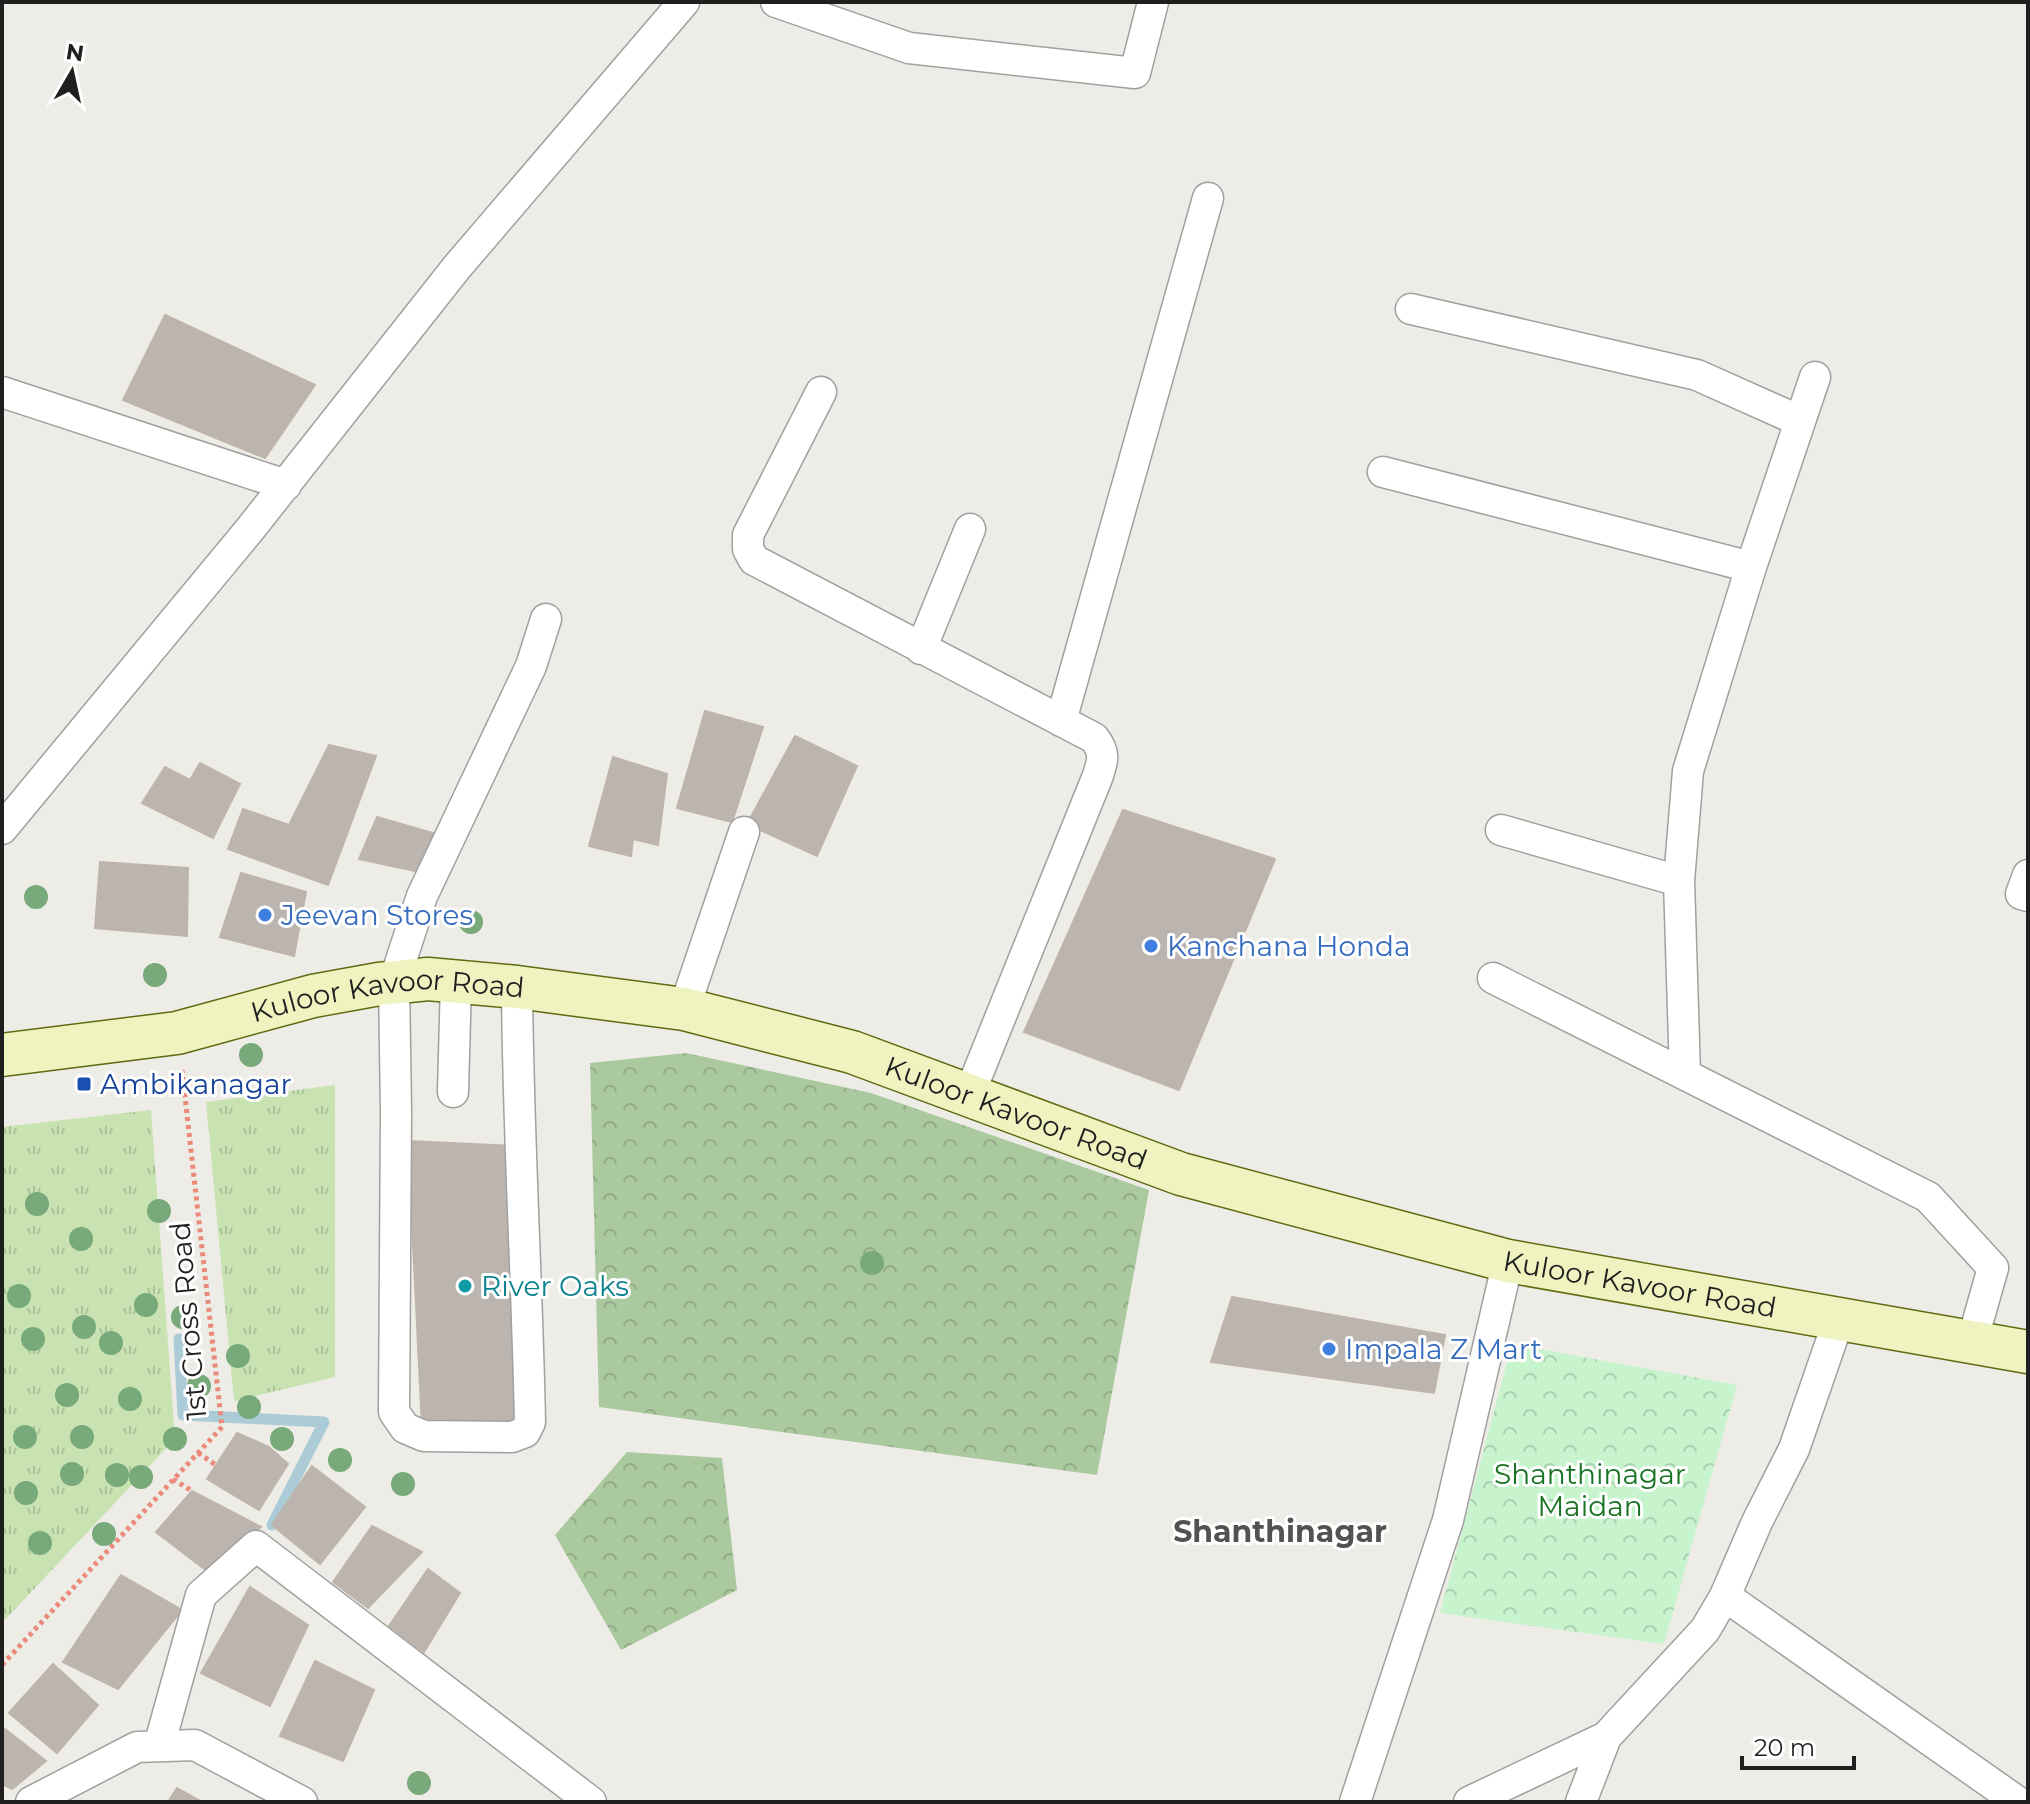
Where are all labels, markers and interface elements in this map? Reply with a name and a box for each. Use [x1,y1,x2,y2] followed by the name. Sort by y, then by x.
[32,32,112,112] north arrow
[64,38,86,67] text: N
[280,898,473,932] place label: Jeevan Stores
[256,906,274,924] marker: Jeevan Stores
[1167,929,1411,963] place label: Kanchana Honda
[1142,937,1160,955] marker: Kanchana Honda
[247,962,526,1029] street label: Kuloor Kavoor Road
[880,1049,1152,1177] street label: Kuloor Kavoor Road
[100,1067,292,1101] place label: Ambikanagar
[75,1075,93,1093] marker: Ambikanagar
[162,1221,214,1421] street label: 1st Cross Road
[1501,1243,1779,1325] street label: Kuloor Kavoor Road
[481,1269,629,1303] place label: River Oaks
[456,1277,474,1295] marker: River Oaks
[1345,1332,1542,1366] place label: Impala Z Mart
[1320,1340,1338,1358] marker: Impala Z Mart
[1494,1457,1686,1523] park label: Shanthinagar Maidan
[1173,1513,1387,1550] district label: Shanthinagar
[1742,1720,1854,1770] scale bar
[1754,1733,1815,1762] text: 20 m

